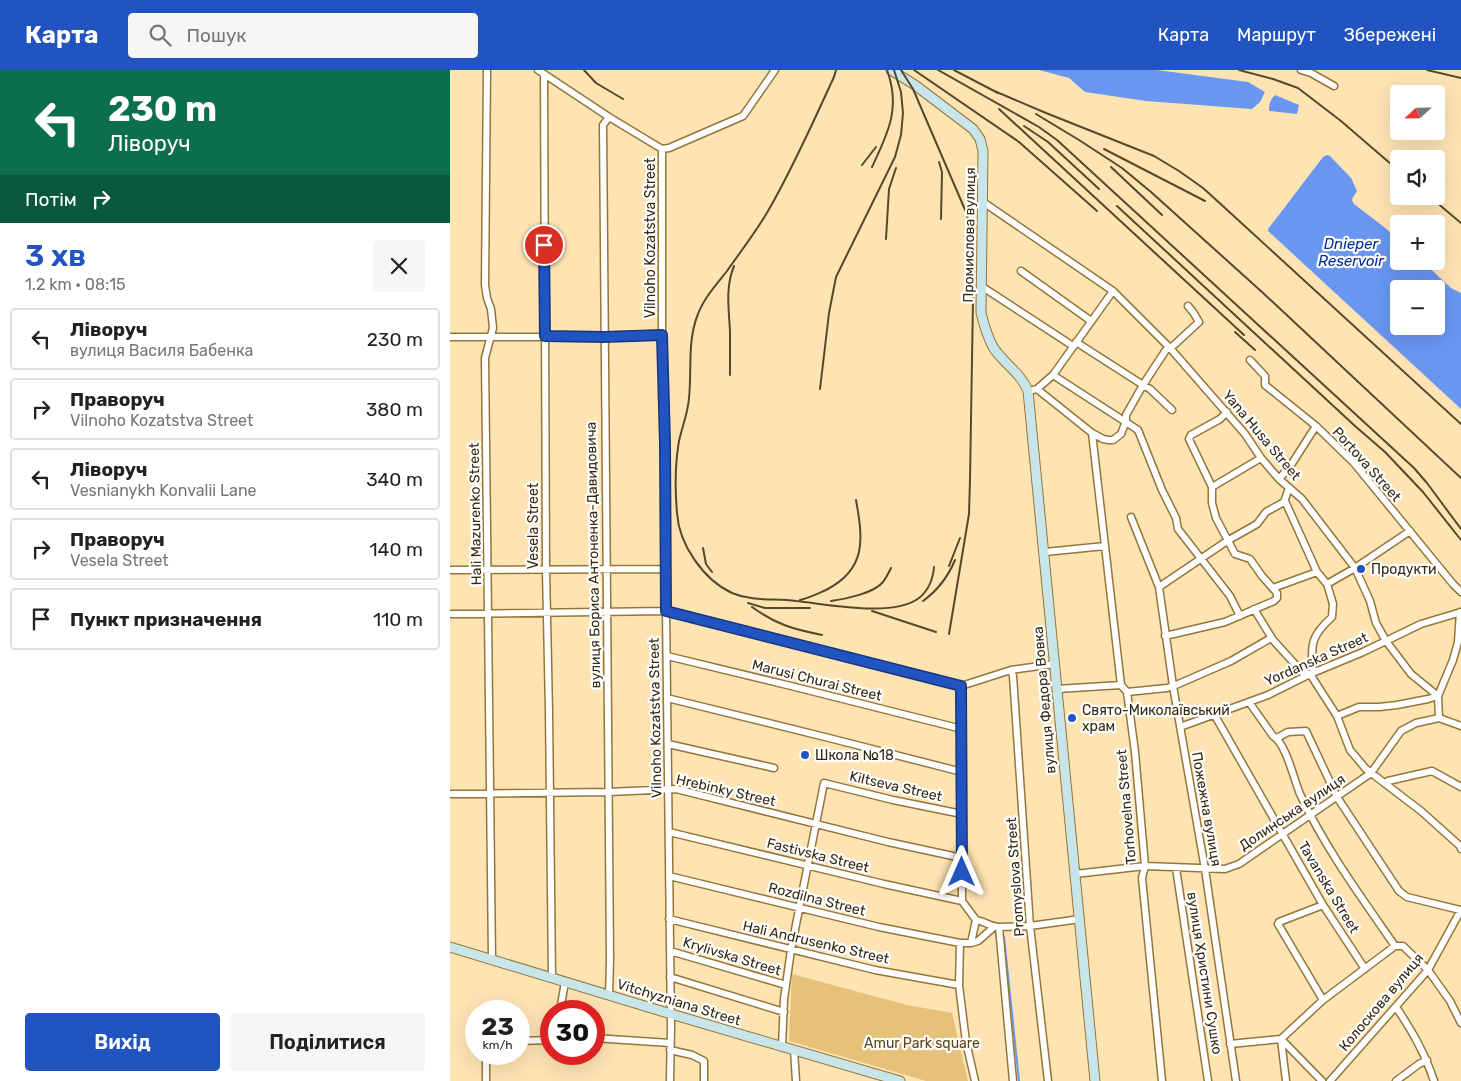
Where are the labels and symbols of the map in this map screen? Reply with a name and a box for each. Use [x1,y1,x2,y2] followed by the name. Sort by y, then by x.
[1390,85,1445,140] north arrow
[642,157,659,318] street label: Vilnoho Kozatstva Street
[960,167,979,303] street label: Промислова вулиця
[523,224,565,266] pin
[1318,235,1385,270] water label: Dnieper Reservoir
[1219,387,1305,484] street label: Yana Husa Street
[583,422,604,688] street label: вулиця Бориса Антоненка-Давидовича
[1329,423,1405,506] street label: Portova Street
[466,442,485,585] street label: Hali Mazurenko Street
[525,482,542,569] street label: Vesela Street
[1371,561,1437,578] place label: Продукти
[1355,563,1367,575] marker: Продукти
[1030,626,1059,774] street label: вулиця Федора Вовка
[1262,629,1371,690] street label: Yordanska Street
[646,637,665,798] street label: Vilnoho Kozatstva Street
[750,656,884,705] street label: Marusi Churai Street
[1082,702,1230,735] place label: Свято-Миколаївський храм
[1066,712,1078,724] marker: Свято-Миколаївський храм
[815,747,894,764] place label: Школа №18
[1113,748,1140,865] street label: Torhovelna Street
[799,749,811,761] marker: Школа №18
[1188,751,1225,868] street label: Пожежна вулиця
[848,768,944,806] street label: Kiltseva Street
[674,771,778,810] street label: Hrebinky Street
[1236,771,1349,854] street label: Долинська вулиця
[1003,816,1028,937] street label: Promyslova Street
[765,835,871,877] street label: Fastivska Street
[1295,838,1363,937] street label: Tavanska Street
[935,845,987,897] position arrow
[767,879,868,920] street label: Rozdilna Street
[1183,891,1226,1056] street label: вулиця Христини Сушко
[741,917,891,968] street label: Hali Andrusenko Street
[681,933,783,980] street label: Krylivska Street
[1335,950,1427,1055] street label: Колоскова вулиця
[615,976,743,1030] street label: Vitchyzniana Street
[540,1000,605,1065] speed limit sign: 30
[864,1035,980,1052] park label: Amur Park square

